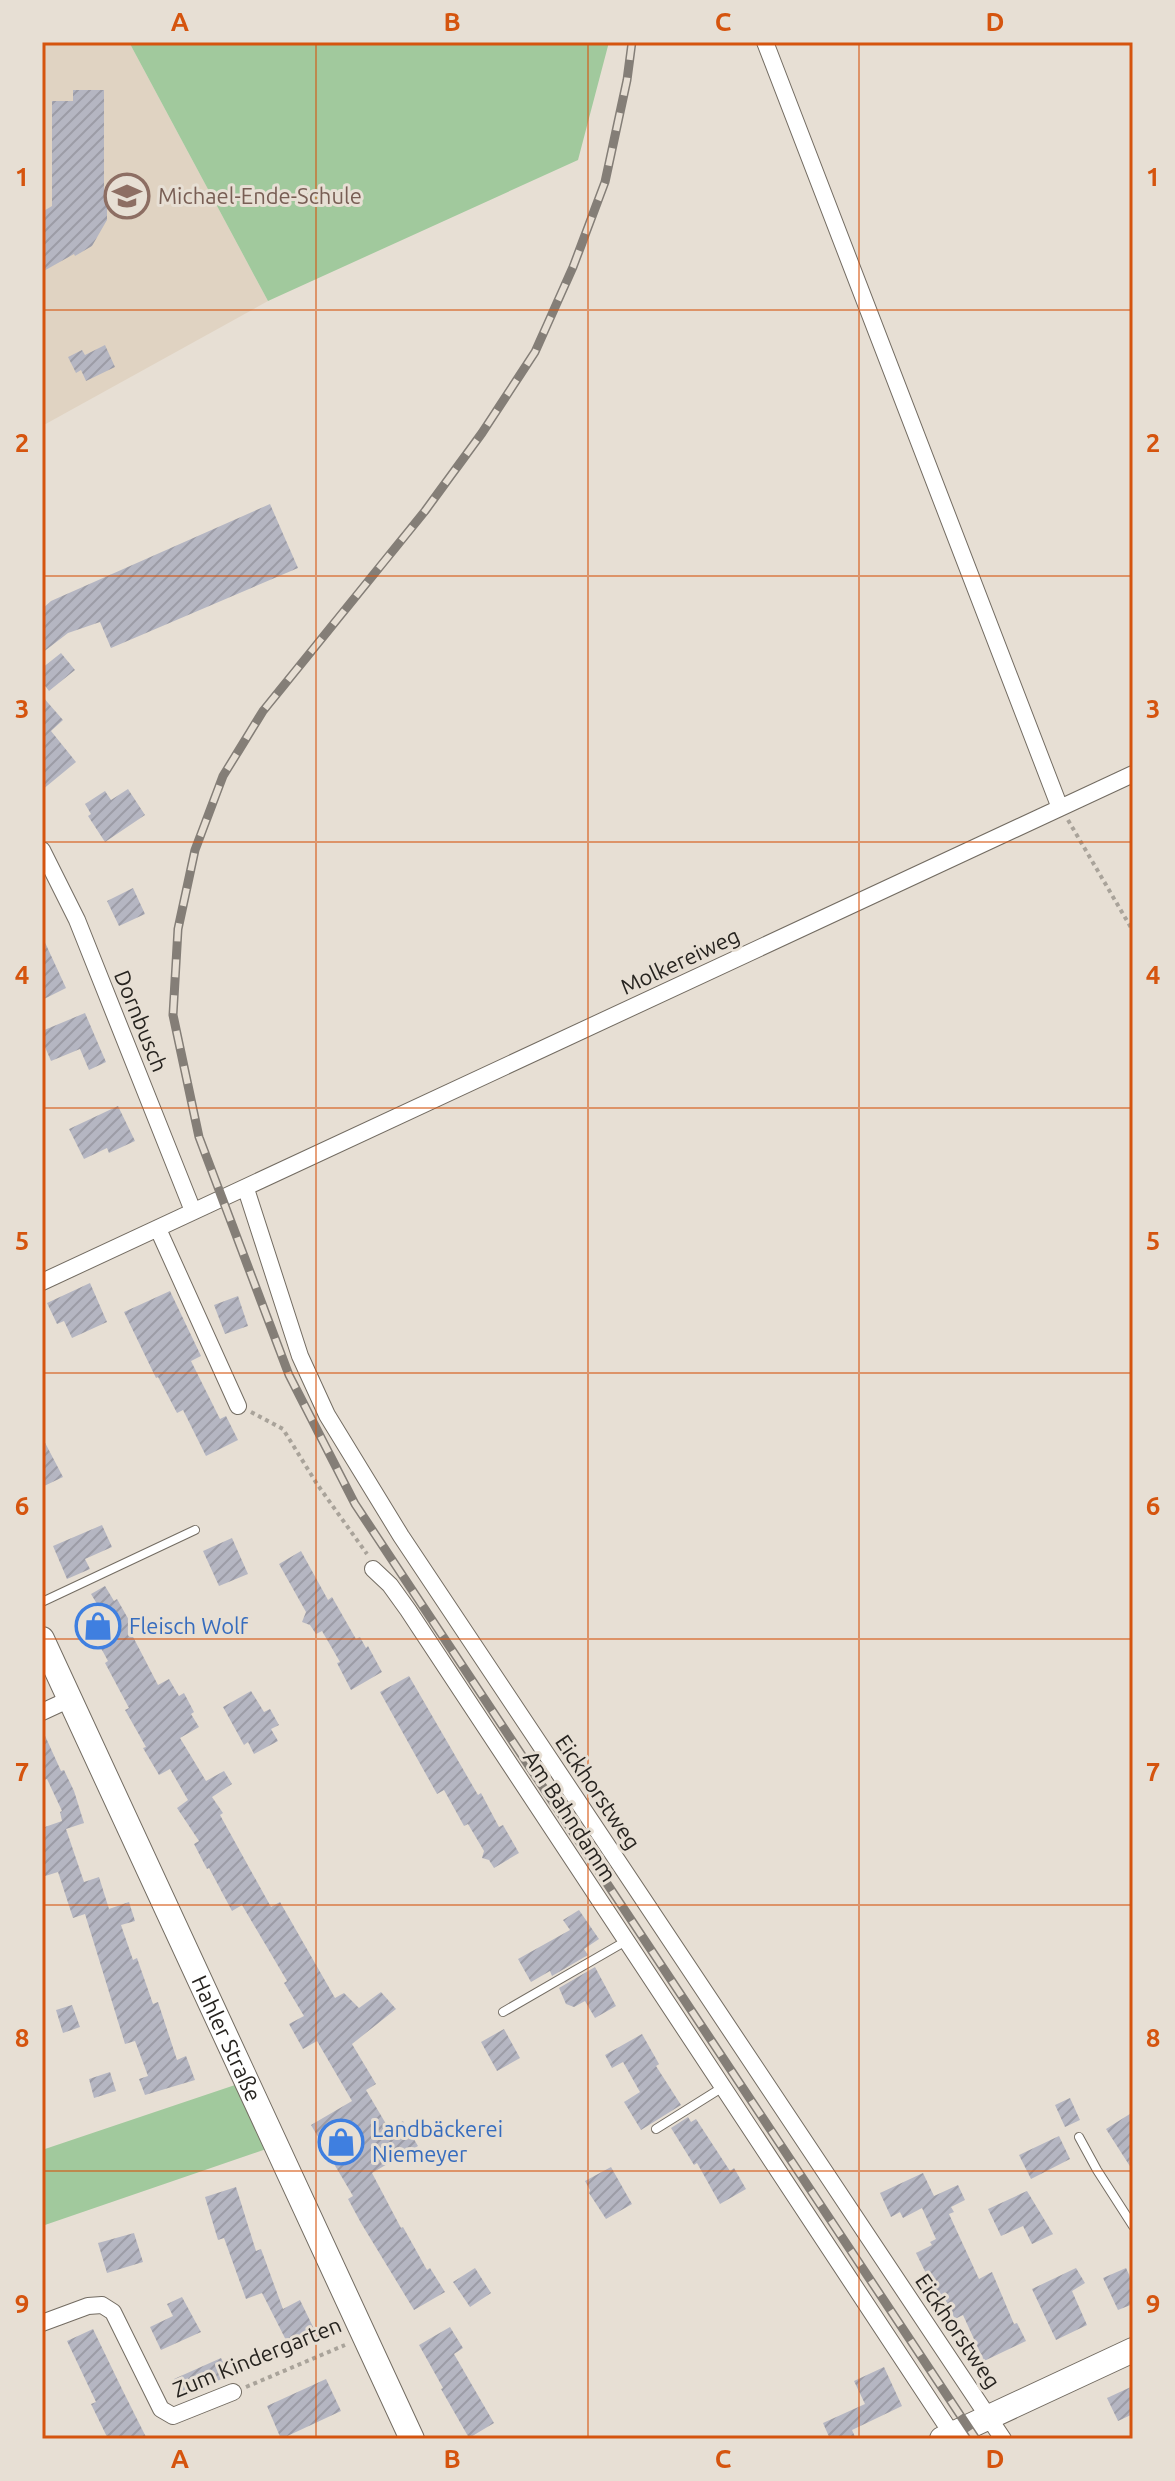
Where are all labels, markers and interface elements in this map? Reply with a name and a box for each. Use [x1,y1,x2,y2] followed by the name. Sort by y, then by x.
[171,7,190,36] text: A
[443,7,461,36] text: B
[715,7,732,36] text: C
[986,7,1004,36] text: D
[15,162,29,191] text: 1
[1146,162,1160,191] text: 1
[103,172,151,220] school or university icon: Michael-Ende-Schule
[158,183,362,208] place label: Michael-Ende-Schule
[15,428,29,457] text: 2
[1146,428,1160,457] text: 2
[15,694,29,723] text: 3
[1146,694,1160,723] text: 3
[616,922,743,999] street label: Molkereiweg
[15,960,29,989] text: 4
[1146,960,1160,989] text: 4
[110,966,173,1075] street label: Dornbusch
[15,1226,29,1255] text: 5
[1146,1226,1160,1255] text: 5
[15,1491,29,1520] text: 6
[1146,1491,1160,1520] text: 6
[74,1602,122,1650] shop icon: Fleisch Wolf
[129,1613,249,1638] place label: Fleisch Wolf
[551,1730,646,1854] street label: Eickhorstweg
[519,1746,622,1886] street label: Am Bahndamm
[15,1757,29,1786] text: 7
[1146,1757,1160,1786] text: 7
[187,1971,267,2105] street label: Hahler Straße
[15,2023,29,2052] text: 8
[1146,2023,1160,2052] text: 8
[372,2116,503,2166] place label: Landbäckerei Niemeyer
[317,2118,365,2166] shop icon: Landbäckerei Niemeyer
[911,2269,1006,2393] street label: Eickhorstweg
[15,2289,29,2318] text: 9
[1146,2289,1160,2318] text: 9
[169,2311,345,2402] street label: Zum Kindergarten
[171,2444,190,2473] text: A
[443,2444,461,2473] text: B
[715,2444,732,2473] text: C
[986,2444,1004,2473] text: D

